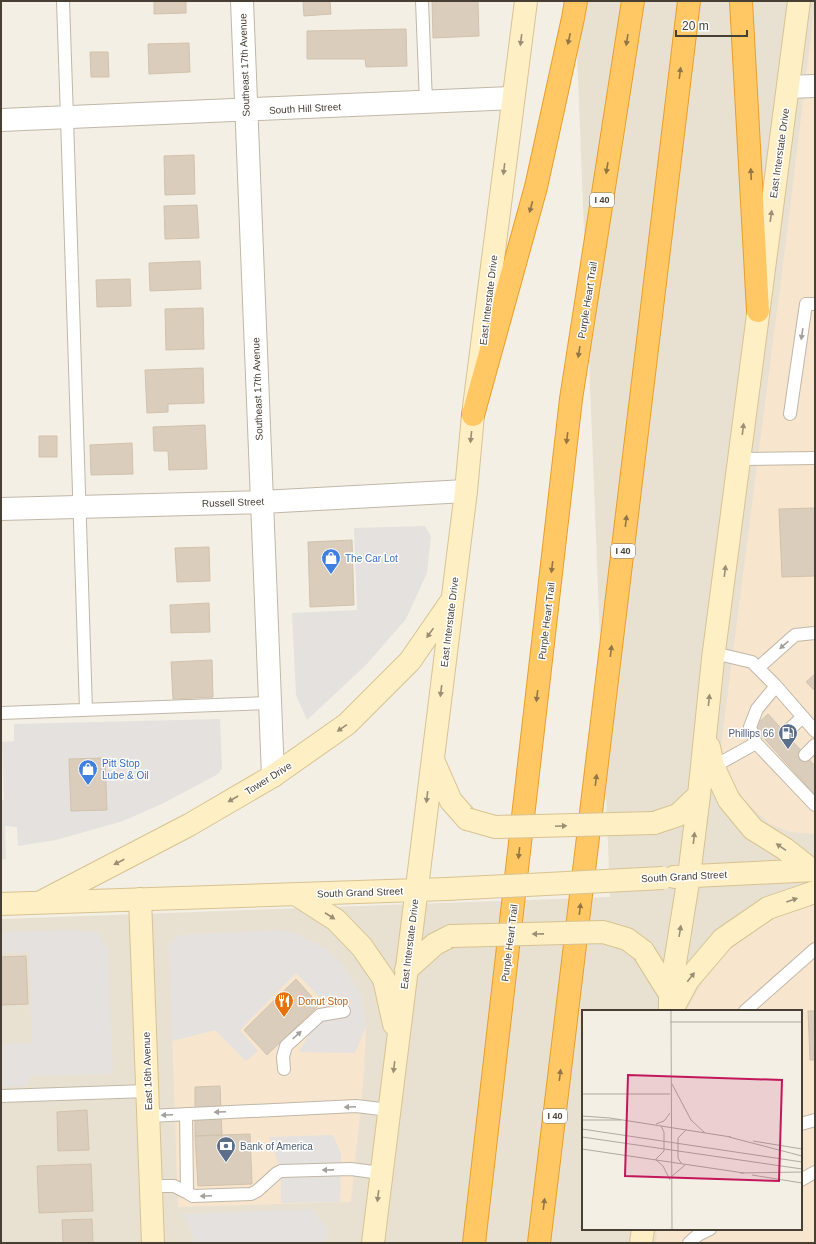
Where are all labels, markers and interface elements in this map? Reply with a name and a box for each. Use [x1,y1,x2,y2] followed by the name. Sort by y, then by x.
[676,12,747,38] scale bar
[237,13,252,117] street label: Southeast 17th Avenue
[682,19,709,33] text: 20 m
[565,33,571,45] one-way arrow
[624,33,630,46] one-way arrow
[518,34,524,46] one-way arrow
[677,67,683,79] one-way arrow
[269,101,342,116] street label: South Hill Street
[768,107,791,199] street label: East Interstate Drive
[604,162,610,174] one-way arrow
[501,163,508,175] one-way arrow
[747,168,754,180] one-way arrow
[590,193,614,207] road number: I 40
[528,201,534,213] one-way arrow
[768,210,774,222] one-way arrow
[478,254,500,346] street label: East Interstate Drive
[576,261,599,339] street label: Purple Heart Trail
[799,328,805,340] one-way arrow
[250,337,265,441] street label: Southeast 17th Avenue
[576,346,582,358] one-way arrow
[740,422,746,435] one-way arrow
[468,431,475,443] one-way arrow
[564,432,570,444] one-way arrow
[202,496,265,509] street label: Russell Street
[623,515,629,528] one-way arrow
[611,544,635,558] road number: I 40
[320,547,342,575] shop icon: The Car Lot
[345,553,398,564] place label: The Car Lot
[549,561,555,573] one-way arrow
[722,565,728,577] one-way arrow
[439,576,461,668] street label: East Interstate Drive
[536,582,557,660] street label: Purple Heart Trail
[426,628,434,638] one-way arrow
[779,640,789,650] one-way arrow
[608,644,614,657] one-way arrow
[437,685,444,697] one-way arrow
[534,690,540,702] one-way arrow
[706,694,712,706] one-way arrow
[777,722,799,750] fuel station icon: Phillips 66
[336,724,347,732] one-way arrow
[728,728,774,739] place label: Phillips 66
[77,758,99,786] shop icon: Pitt Stop Lube & Oil
[102,758,149,781] place label: Pitt Stop Lube & Oil
[243,760,294,797] street label: Tower Drive
[592,774,599,786] one-way arrow
[424,791,431,804] one-way arrow
[227,796,239,803] one-way arrow
[555,822,567,829] one-way arrow
[691,832,697,844] one-way arrow
[775,843,786,851] one-way arrow
[516,847,522,859] one-way arrow
[114,859,125,865] one-way arrow
[641,869,728,884] street label: South Grand Street
[317,885,403,900] street label: South Grand Street
[786,896,798,902] one-way arrow
[399,898,421,990] street label: East Interstate Drive
[577,903,583,915] one-way arrow
[499,904,520,982] street label: Purple Heart Trail
[325,912,335,920] one-way arrow
[677,925,683,937] one-way arrow
[531,931,544,937] one-way arrow
[686,972,695,983] one-way arrow
[273,990,295,1018] restaurant icon: Donut Stop
[298,996,348,1007] place label: Donut Stop
[582,1010,802,1230] inset map
[141,1031,154,1110] street label: East 16th Avenue
[293,1031,302,1040] one-way arrow
[391,1061,397,1073] one-way arrow
[557,1069,563,1081] one-way arrow
[344,1103,356,1110] one-way arrow
[214,1109,226,1116] one-way arrow
[543,1109,567,1123] road number: I 40
[161,1111,173,1118] one-way arrow
[215,1135,237,1163] bank icon: Bank of America
[240,1141,313,1152] place label: Bank of America
[321,1167,334,1173] one-way arrow
[375,1190,381,1202] one-way arrow
[200,1192,212,1199] one-way arrow
[541,1198,547,1210] one-way arrow

